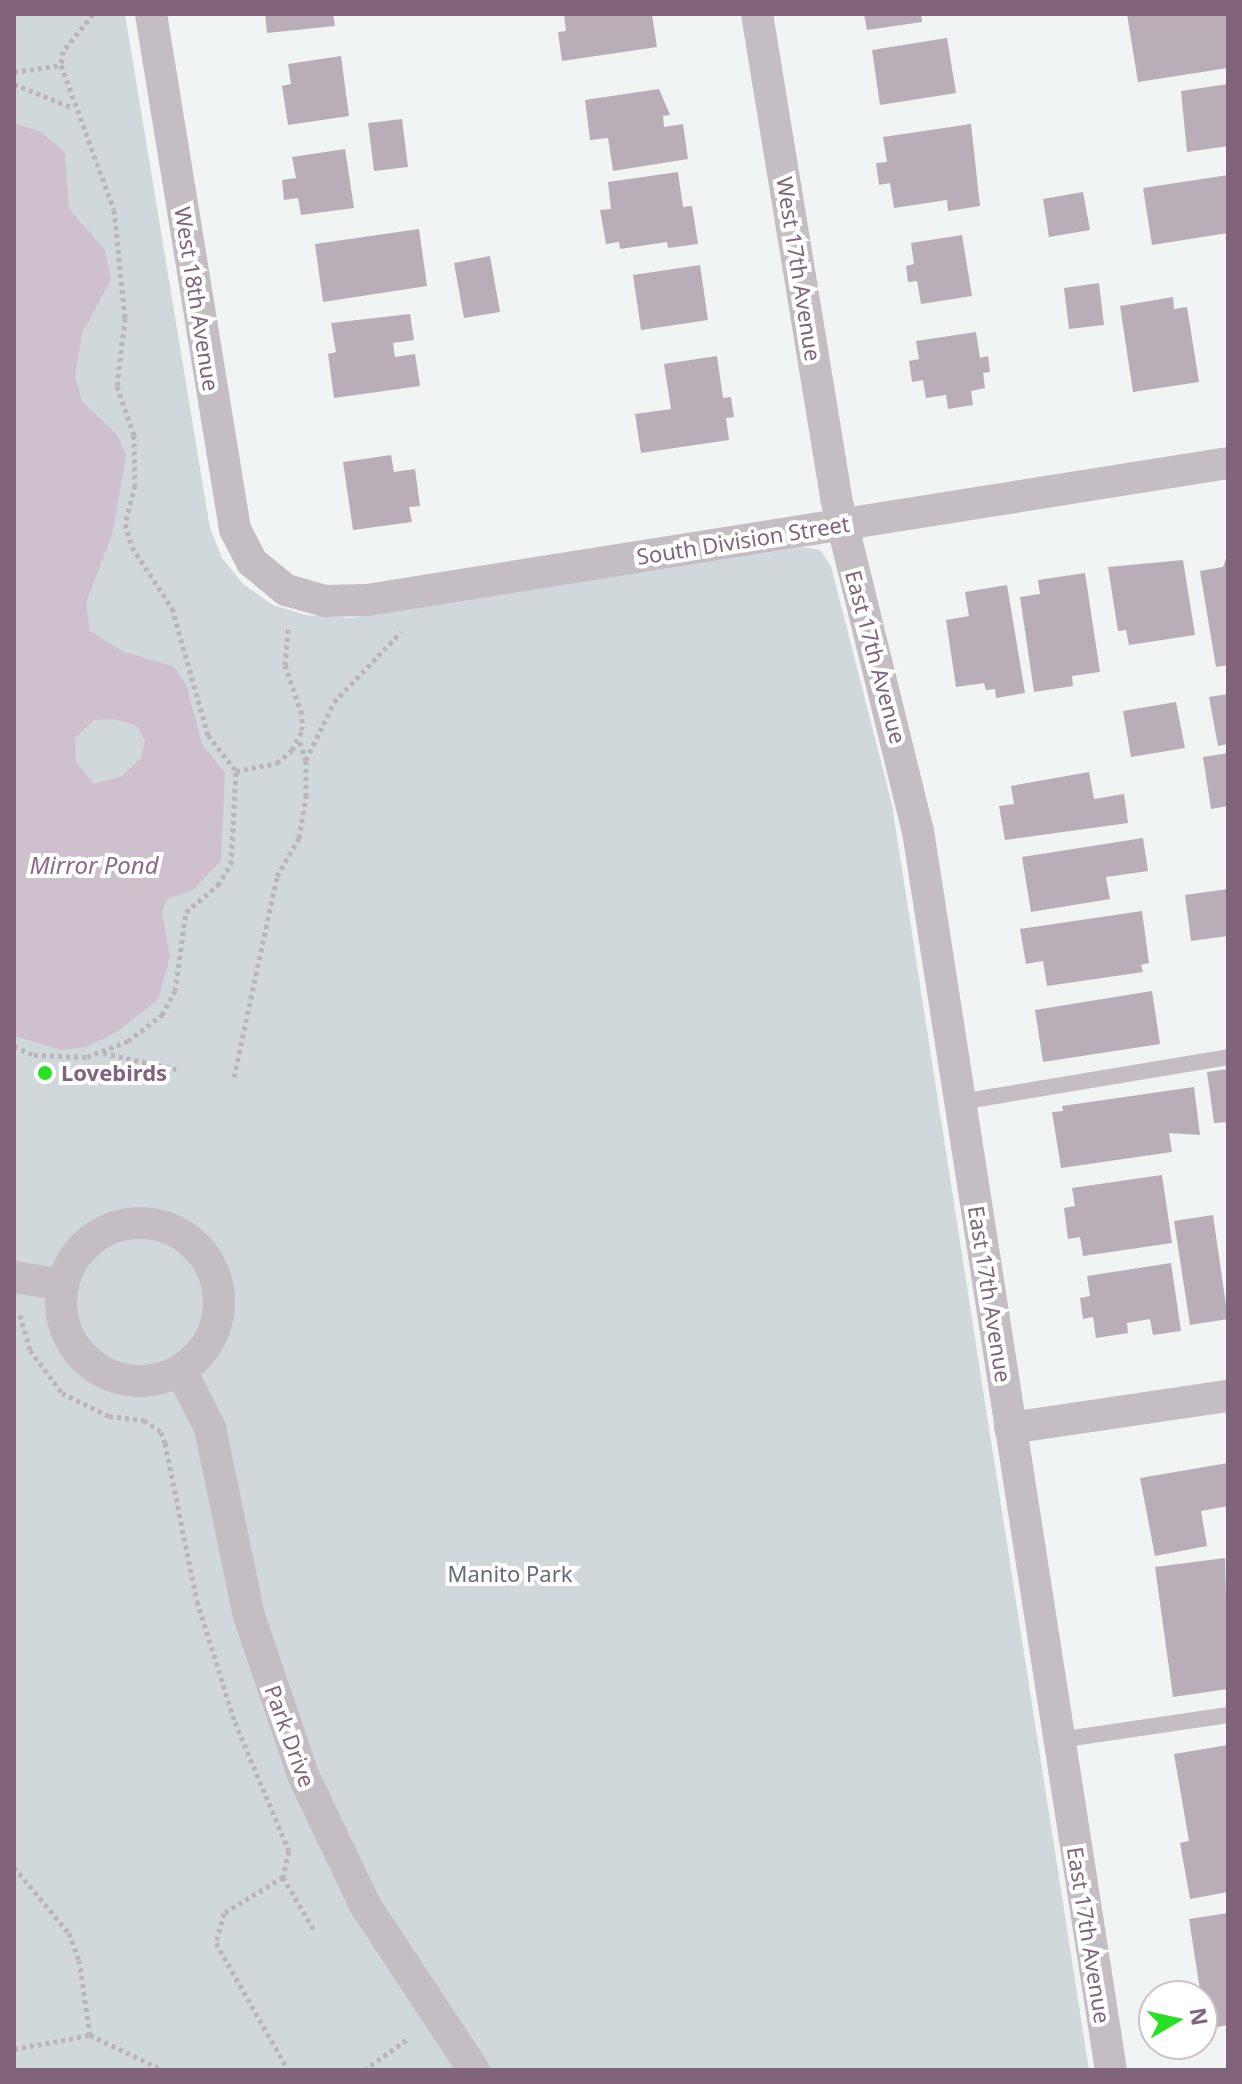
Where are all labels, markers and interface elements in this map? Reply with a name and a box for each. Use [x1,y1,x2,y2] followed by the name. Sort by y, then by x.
[771,175,827,363] street label: West 17th Avenue
[169,205,225,393] street label: West 18th Avenue
[635,510,851,570] street label: South Division Street
[840,567,912,747] street label: East 17th Avenue
[29,851,159,879] water label: Mirror Pond
[61,1060,167,1086] place label: Lovebirds
[36,1064,54,1082] marker: Lovebirds
[963,1204,1017,1384] street label: East 17th Avenue
[447,1561,573,1587] park label: Manito Park
[259,1681,321,1791] street label: Park Drive
[1062,1845,1116,2025] street label: East 17th Avenue
[1138,1980,1218,2060] north arrow
[1184,2005,1216,2028] text: N

